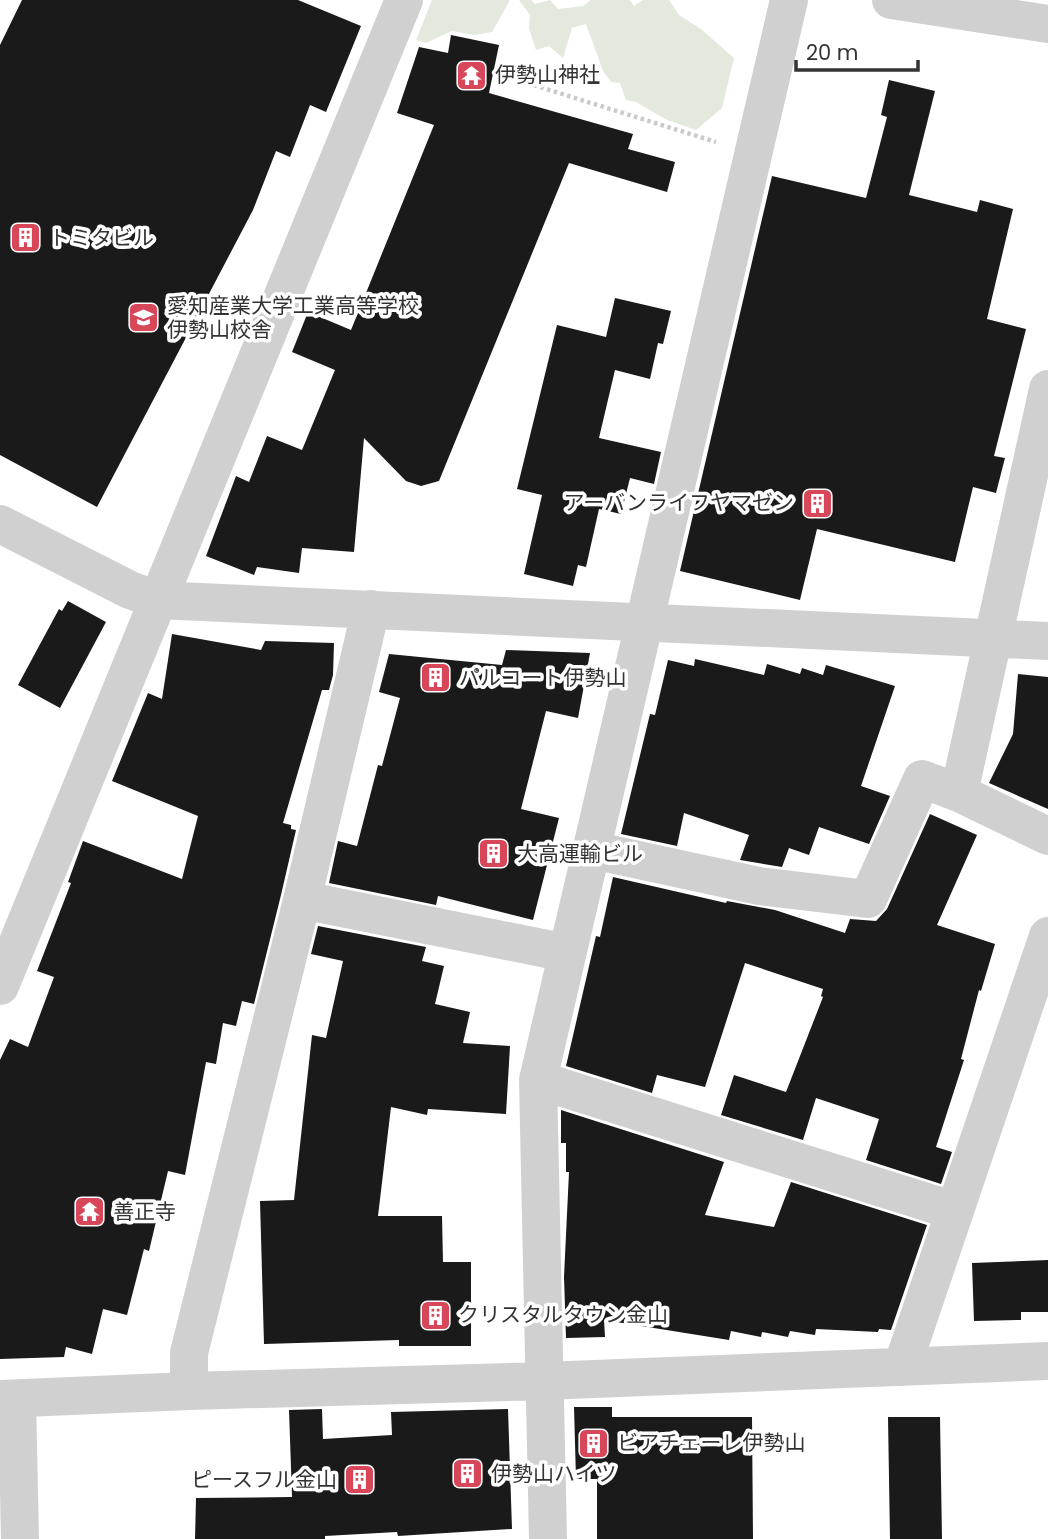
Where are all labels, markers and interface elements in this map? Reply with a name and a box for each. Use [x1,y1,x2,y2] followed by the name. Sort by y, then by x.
[796,28,918,72] scale bar
[806,38,859,67] text: 20 m
[455,58,489,92] temple icon: 伊勢山神社
[495,60,600,89] place label: 伊勢山神社
[9,221,43,255] building icon: トミタビル
[49,223,154,252] place label: トミタビル
[167,291,419,344] place label: 愛知産業大学工業高等学校 伊勢山校舎
[127,301,161,335] school or university icon: 愛知産業大学工業高等学校 伊勢山校舎
[800,486,834,520] building icon: アーバンライフヤマゼン
[563,488,794,517] place label: アーバンライフヤマゼン
[419,661,453,695] building icon: パルコート伊勢山
[459,663,627,692] place label: パルコート伊勢山
[477,837,511,871] building icon: 大高運輸ビル
[517,839,643,868] place label: 大高運輸ビル
[73,1195,107,1229] temple icon: 善正寺
[113,1197,176,1226] place label: 善正寺
[418,1298,452,1332] building icon: クリスタルタウン金山
[458,1300,668,1329] place label: クリスタルタウン金山
[577,1426,611,1460] building icon: ビアチェーレ伊勢山
[617,1428,806,1457] place label: ビアチェーレ伊勢山
[451,1457,485,1491] building icon: 伊勢山ハイツ
[491,1459,617,1488] place label: 伊勢山ハイツ
[343,1463,377,1497] building icon: ピースフル金山
[191,1465,337,1494] place label: ピースフル金山

